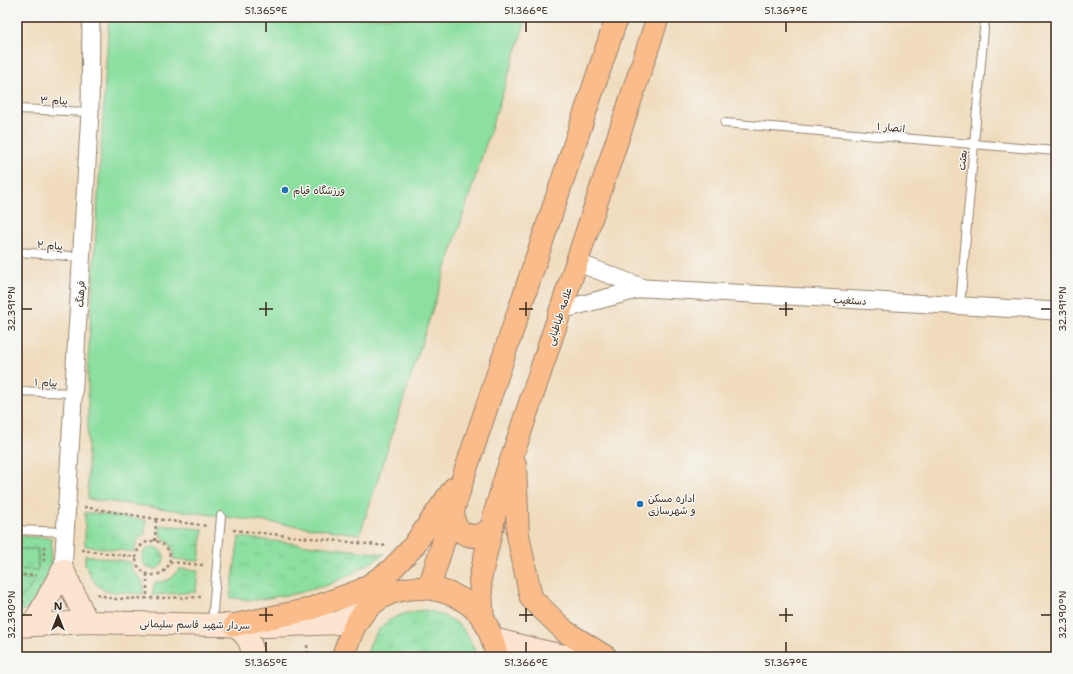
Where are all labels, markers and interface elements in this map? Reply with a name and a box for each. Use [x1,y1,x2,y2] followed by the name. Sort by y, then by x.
[245,4,287,17] text: 51.365°E
[504,4,548,17] text: 51.366°E
[765,4,807,17] text: 51.367°E
[40,94,68,108] street label: پیام ۳
[876,120,906,135] street label: انصار ۱
[955,149,970,171] street label: بعثت
[293,184,345,198] place label: ورزشگاه قیام
[280,185,290,195] marker: ورزشگاه قیام
[36,238,64,254] street label: پیام ۲
[73,280,88,308] street label: فرهنگ
[544,285,576,347] street label: علامه طباطبایی
[5,286,18,332] text: 32.391°N
[1056,286,1069,332] text: 32.391°N
[833,293,867,308] street label: دستغیب
[34,375,58,391] street label: پیام ۱
[648,492,696,517] place label: اداره مسکن و شهرسازی
[635,499,645,509] marker: اداره مسکن و شهرسازی
[5,591,18,639] text: 32.390°N
[1056,591,1069,639] text: 32.390°N
[38,596,78,636] north arrow
[54,599,63,614] text: N
[140,617,251,633] street label: سردار شهید قاسم سلیمانی
[245,656,287,669] text: 51.365°E
[504,656,548,669] text: 51.366°E
[765,656,807,669] text: 51.367°E

